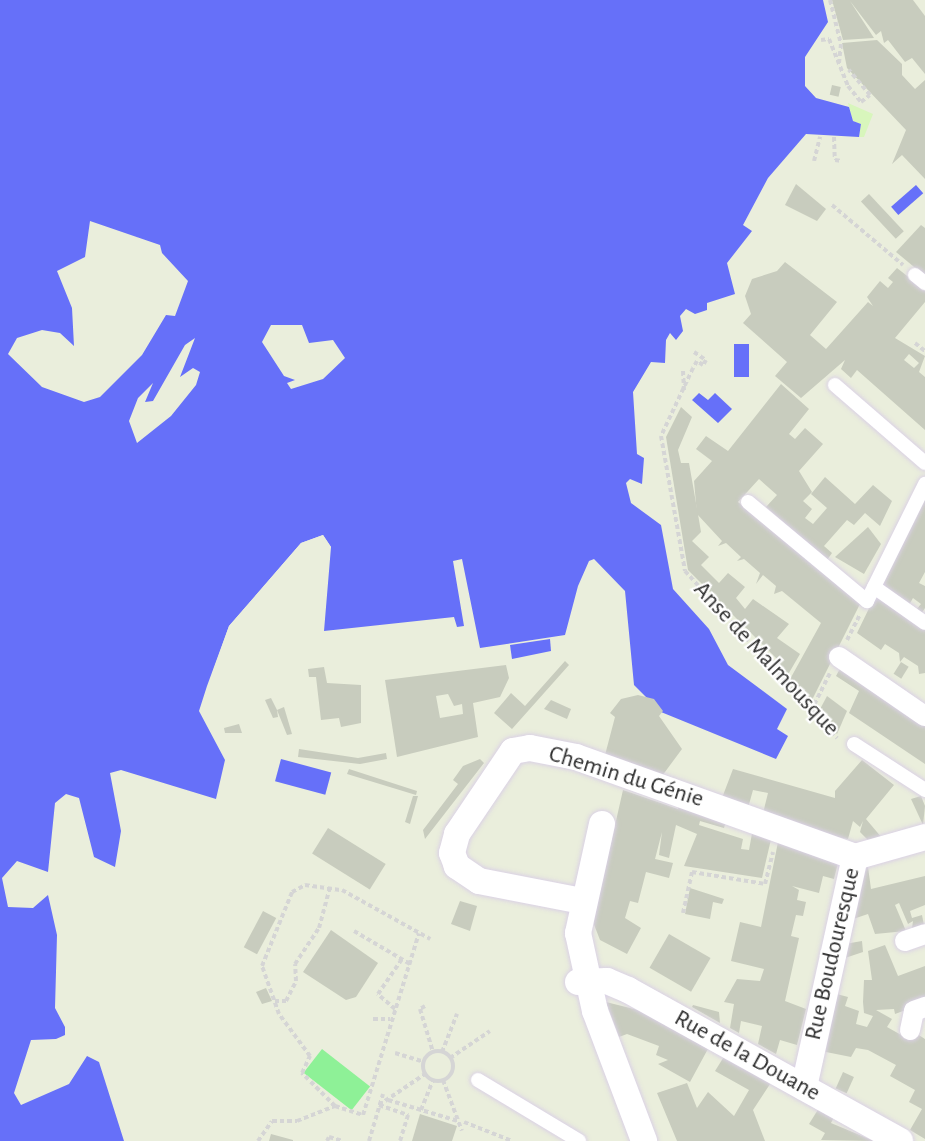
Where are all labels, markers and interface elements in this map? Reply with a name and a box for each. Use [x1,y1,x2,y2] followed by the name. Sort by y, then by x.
[687,576,845,742] street label: Anse de Malmousque
[545,740,707,814] street label: Chemin du Génie
[799,865,867,1043] street label: Rue Boudouresque
[669,1004,825,1108] street label: Rue de la Douane

